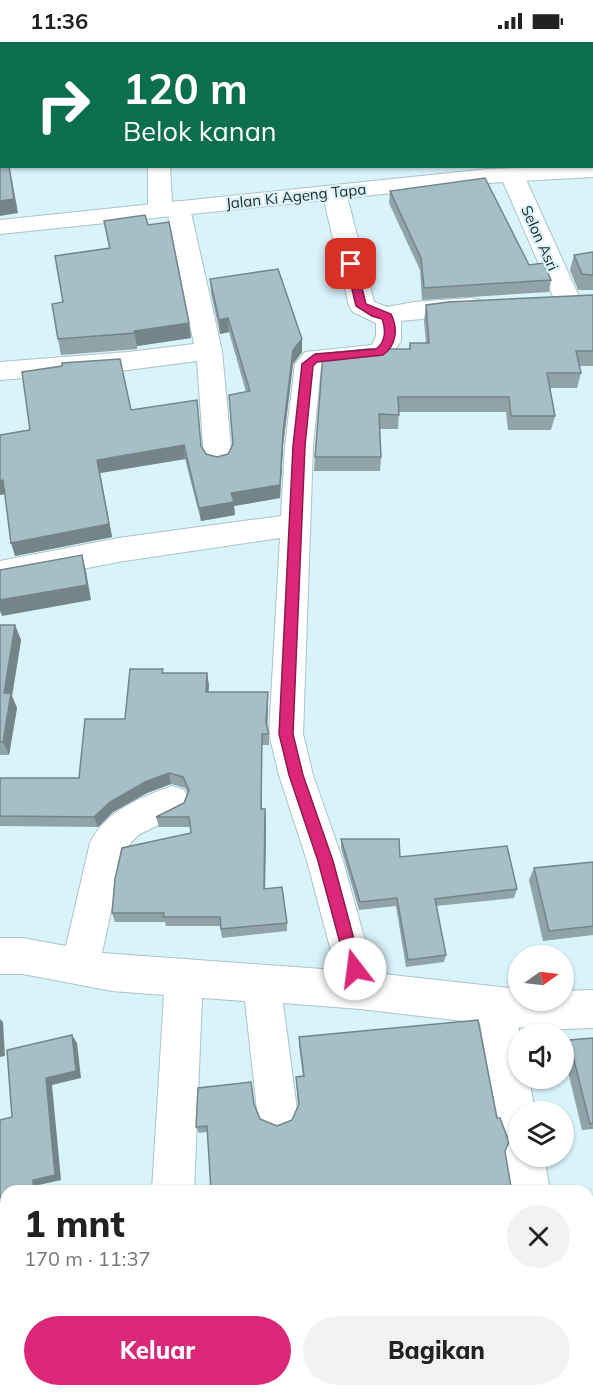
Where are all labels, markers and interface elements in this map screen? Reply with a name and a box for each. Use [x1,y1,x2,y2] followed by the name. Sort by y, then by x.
[30,7,88,35] text: 11:36
[123,62,248,115] text: 120 m
[24,66,102,144] icon: right
[123,114,277,148] text: Belok kanan
[225,179,367,213] street label: Jalan Ki Ageng Tapa
[517,202,563,274] street label: Selon Asri
[325,238,376,289] pin
[334,247,367,280] icon: arrive
[323,937,387,1001] position arrow
[508,945,574,1011] north arrow
[508,945,574,1167] map controls
[508,1023,574,1089] button: sound
[508,1101,574,1167] button: layers
[24,1201,125,1246] text: 1 mnt
[507,1205,570,1268] button: close
[24,1246,150,1271] text: 170 m · 11:37
[24,1316,291,1385] button: Keluar
[303,1316,570,1385] button: Bagikan

